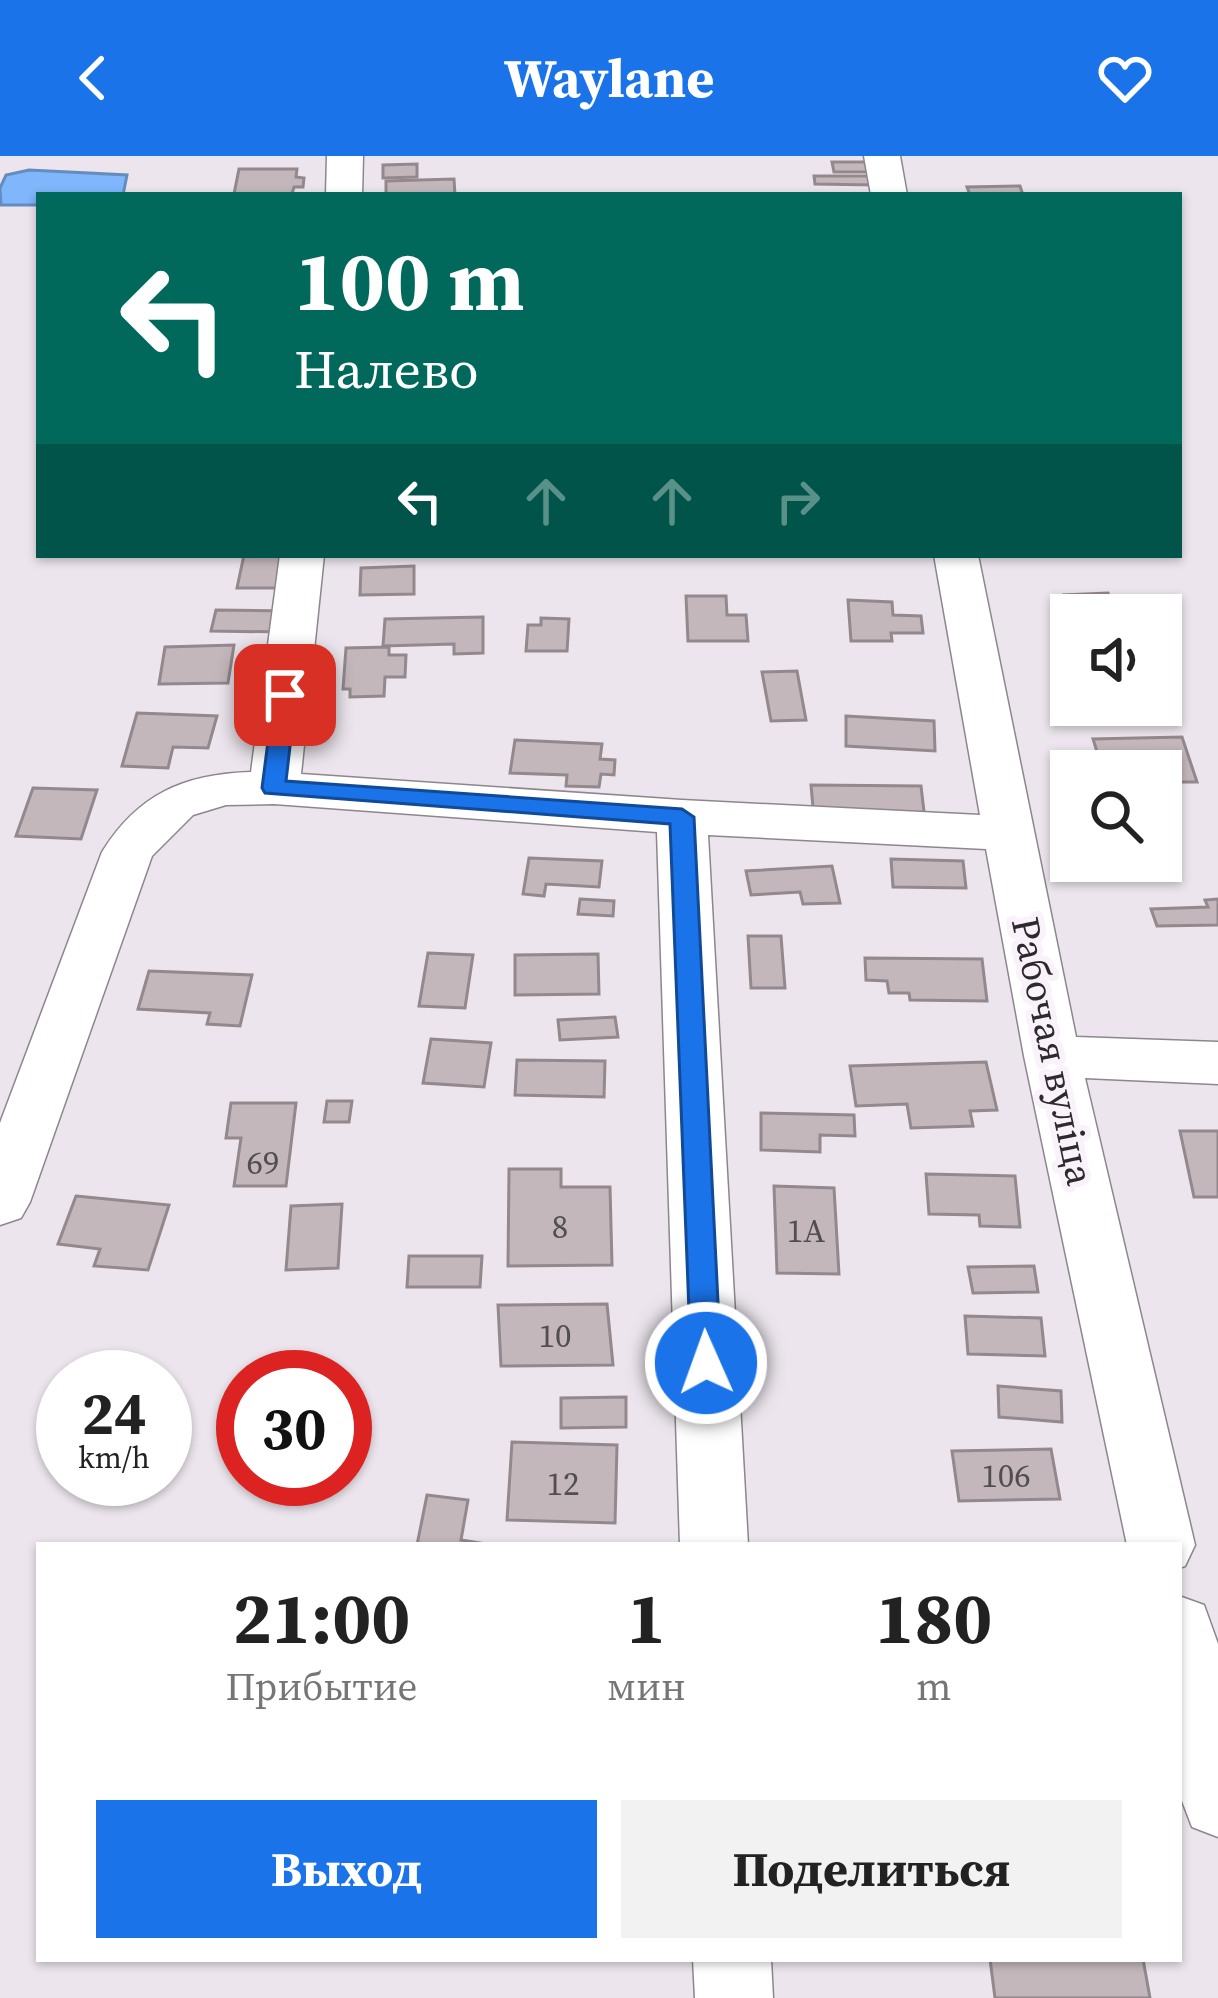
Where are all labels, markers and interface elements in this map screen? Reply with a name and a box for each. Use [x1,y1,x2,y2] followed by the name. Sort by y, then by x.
[504,41,714,115] text: Waylane
[60,45,126,111] icon: back
[1092,45,1158,111] icon: heart
[294,223,525,338] text: 100 m
[96,240,252,396] icon: left
[294,332,479,406] text: Налево
[387,468,453,534] icon: left
[513,468,579,534] icon: ahead
[639,468,705,534] icon: ahead
[765,468,831,534] icon: right
[1050,594,1182,882] map controls
[1050,594,1182,726] button: sound
[234,644,336,746] pin
[252,662,318,728] icon: arrive
[1050,750,1182,882] button: search
[999,912,1107,1190] street label: Рабочая вуліца
[247,1140,280,1185] house number: 69
[552,1204,568,1249] house number: 8
[787,1208,825,1253] house number: 1А
[643,1300,769,1426] position arrow
[539,1313,572,1358] house number: 10
[216,1350,372,1506] speed limit sign: 30
[81,1372,147,1454] text: 24
[78,1437,150,1478] text: km/h
[981,1453,1031,1498] house number: 106
[547,1461,580,1506] house number: 12
[233,1568,410,1667] text: 21:00
[627,1568,666,1667] text: 1
[875,1568,992,1667] text: 180
[226,1660,417,1713] text: Прибытие
[607,1660,686,1713] text: мин
[916,1660,951,1713] text: m
[96,1800,597,1938] button: Выход
[621,1800,1122,1938] button: Поделиться

